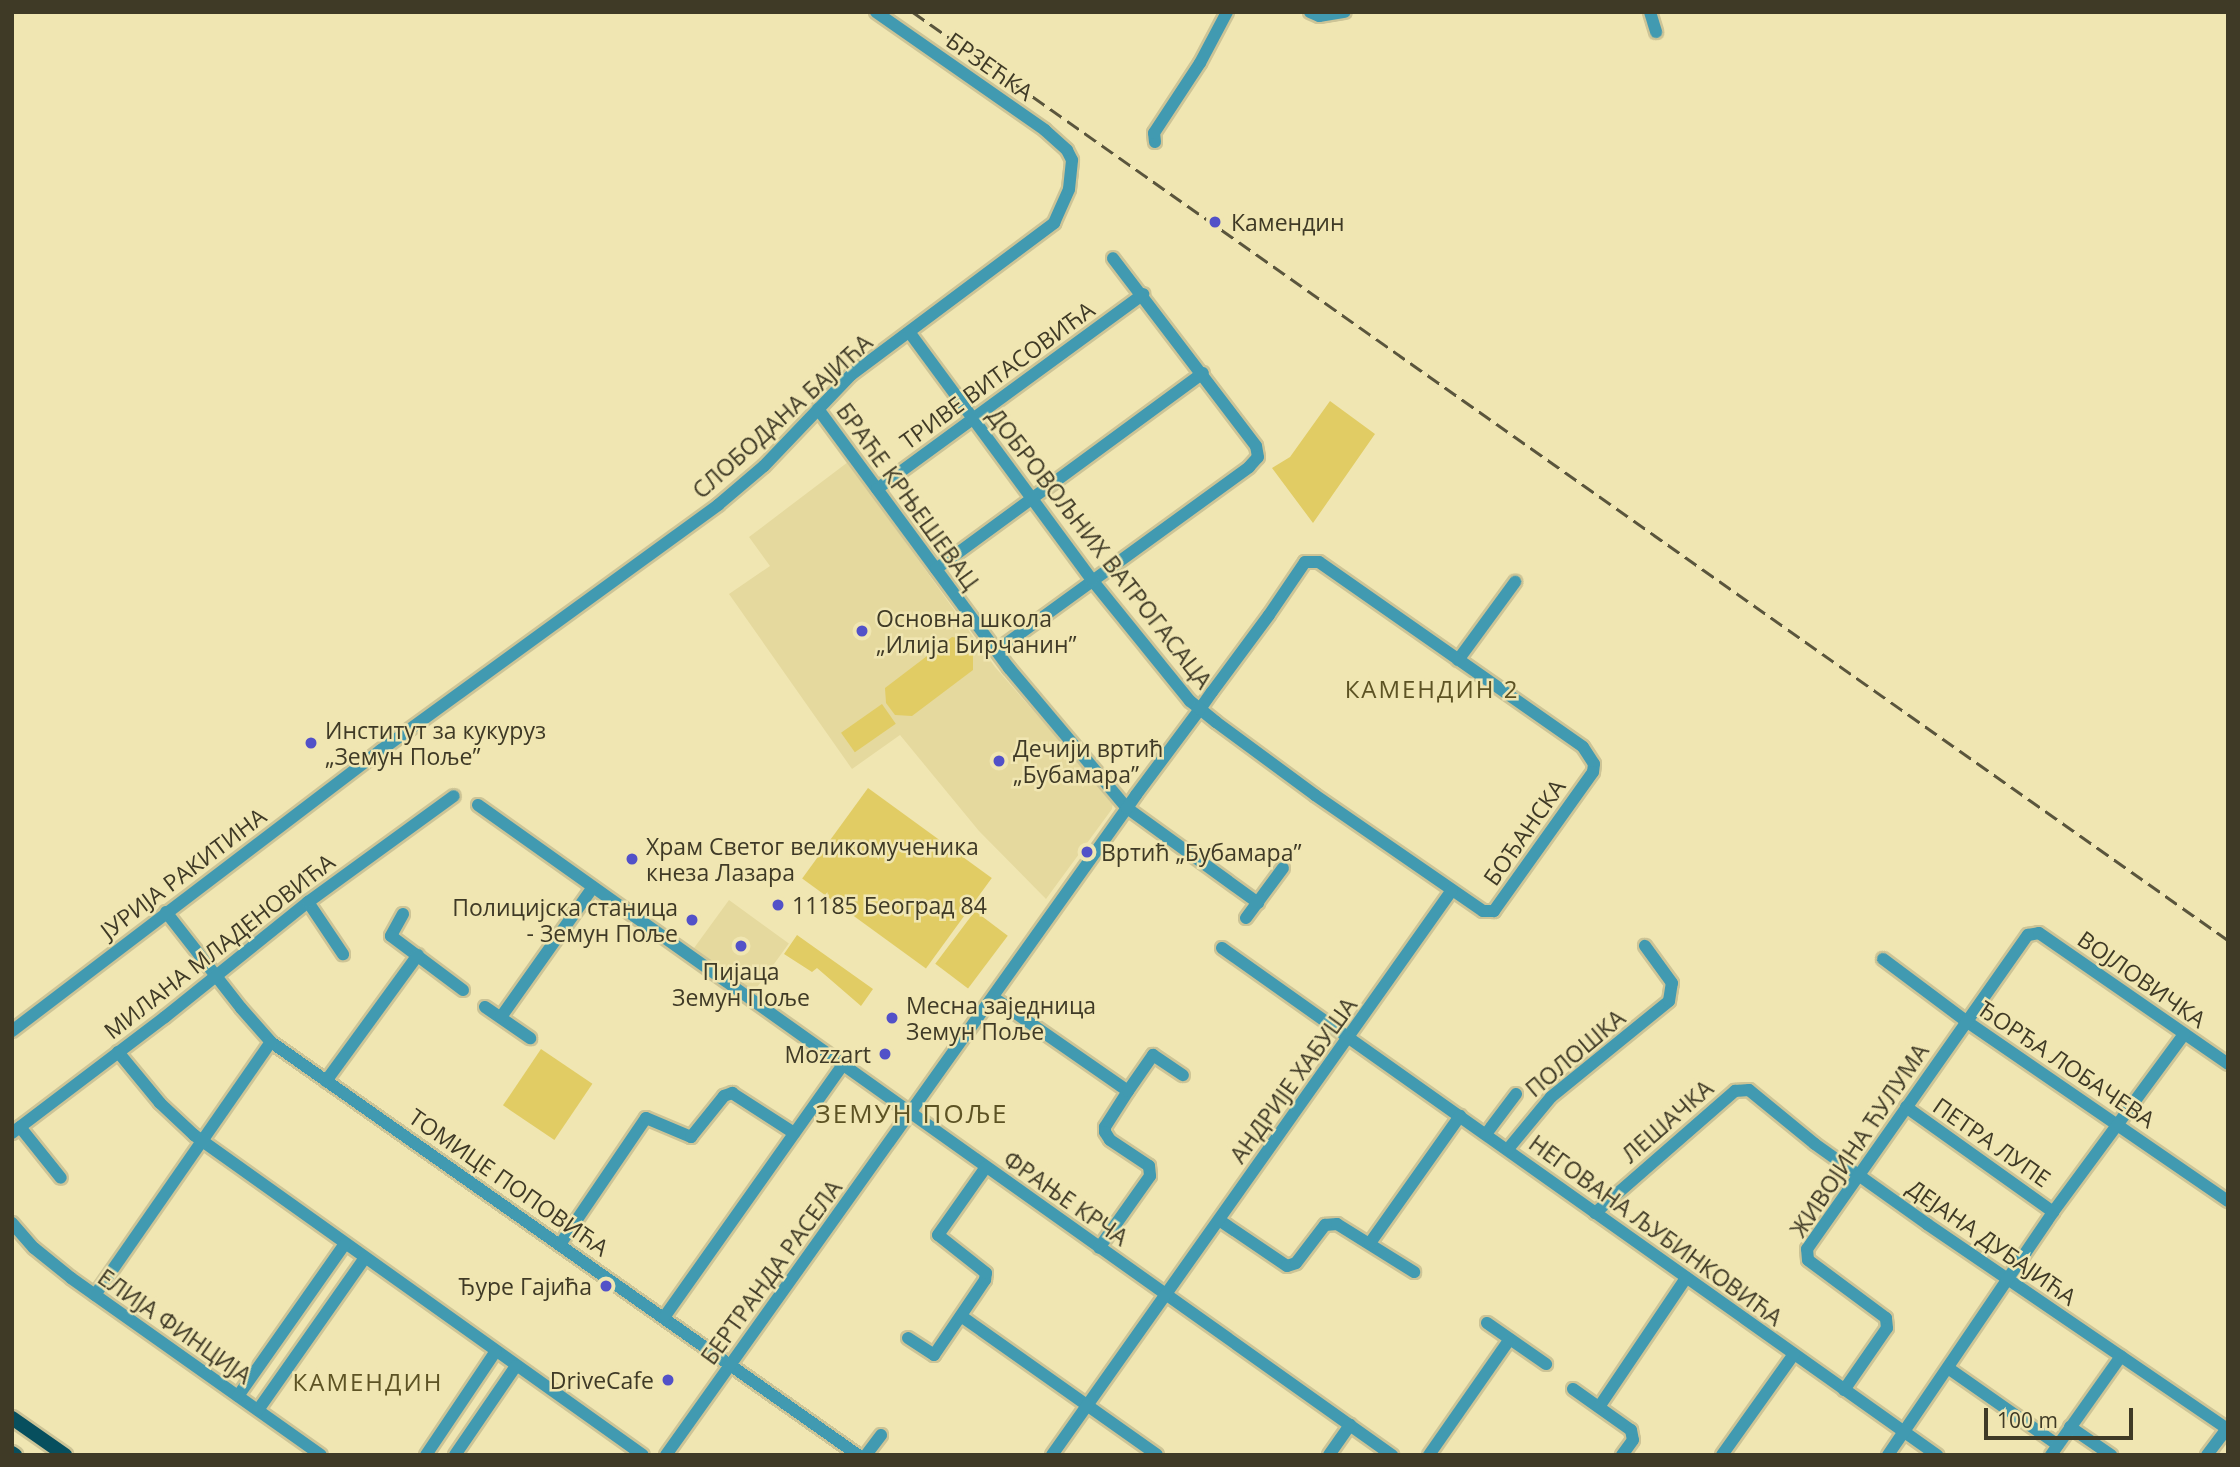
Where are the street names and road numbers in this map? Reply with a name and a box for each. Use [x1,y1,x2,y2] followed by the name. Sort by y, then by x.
[941,26,1039,106] street label: БРЗЕЋКА
[895,295,1099,455] street label: ТРИВЕ ВИТАСОВИЋА
[687,328,877,504] street label: СЛОБОДАНА БАЈИЋА
[831,397,985,595] street label: БРАЋЕ КРЊЕШЕВАЦ
[982,402,1218,694] street label: ДОБРОВОЉНИХ ВАТРОГАСАЦА
[1477,774,1571,890] street label: БОЂАНСКА
[95,802,271,944] street label: ЈУРИЈА РАКИТИНА
[98,847,340,1045] street label: МИЛАНА МЛАДЕНОВИЋА
[2073,925,2211,1033] street label: ВОЈЛОВИЧКА
[1224,992,1362,1168] street label: АНДРИЈЕ ХАБУША
[1974,995,2160,1133] street label: ЂОРЂА ЛОБАЧЕВА
[1520,1004,1630,1102] street label: ПОЛОШКА
[1784,1038,1934,1242] street label: ЖИВОЈИНА ЋУЛУМА
[1616,1074,1718,1168] street label: ЛЕШАЧКА
[1928,1092,2056,1192] street label: ПЕТРА ЛУПЕ
[404,1103,614,1261] street label: ТОМИЦЕ ПОПОВИЋА
[1524,1129,1788,1331] street label: НЕГОВАНА ЉУБИНКОВИЋА
[998,1145,1134,1251] street label: ФРАЊЕ КРЧА
[1902,1173,2082,1311] street label: ДЕЈАНА ДУБАЈИЋА
[695,1174,847,1370] street label: БЕРТРАНДА РАСЕЛА
[93,1263,257,1389] street label: ЕЛИЈА ФИНЦИЈА

